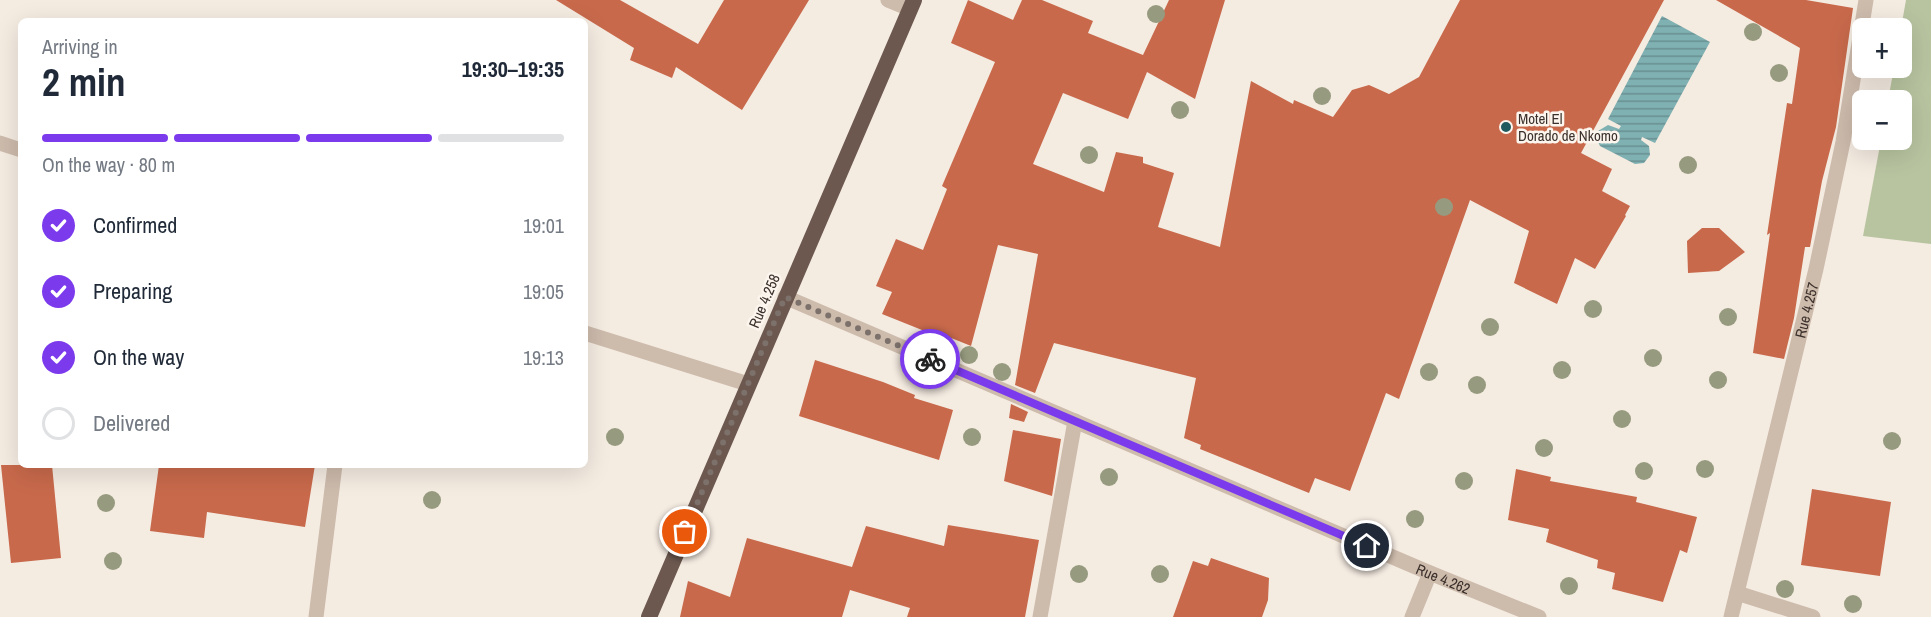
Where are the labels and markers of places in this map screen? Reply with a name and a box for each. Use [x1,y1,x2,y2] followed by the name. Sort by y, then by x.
[1518,108,1618,146] place label: Motel El Dorado de Nkomo
[1499,120,1513,134] marker: Motel El Dorado de Nkomo
[659,506,710,557] pin
[1341,520,1392,571] pin

